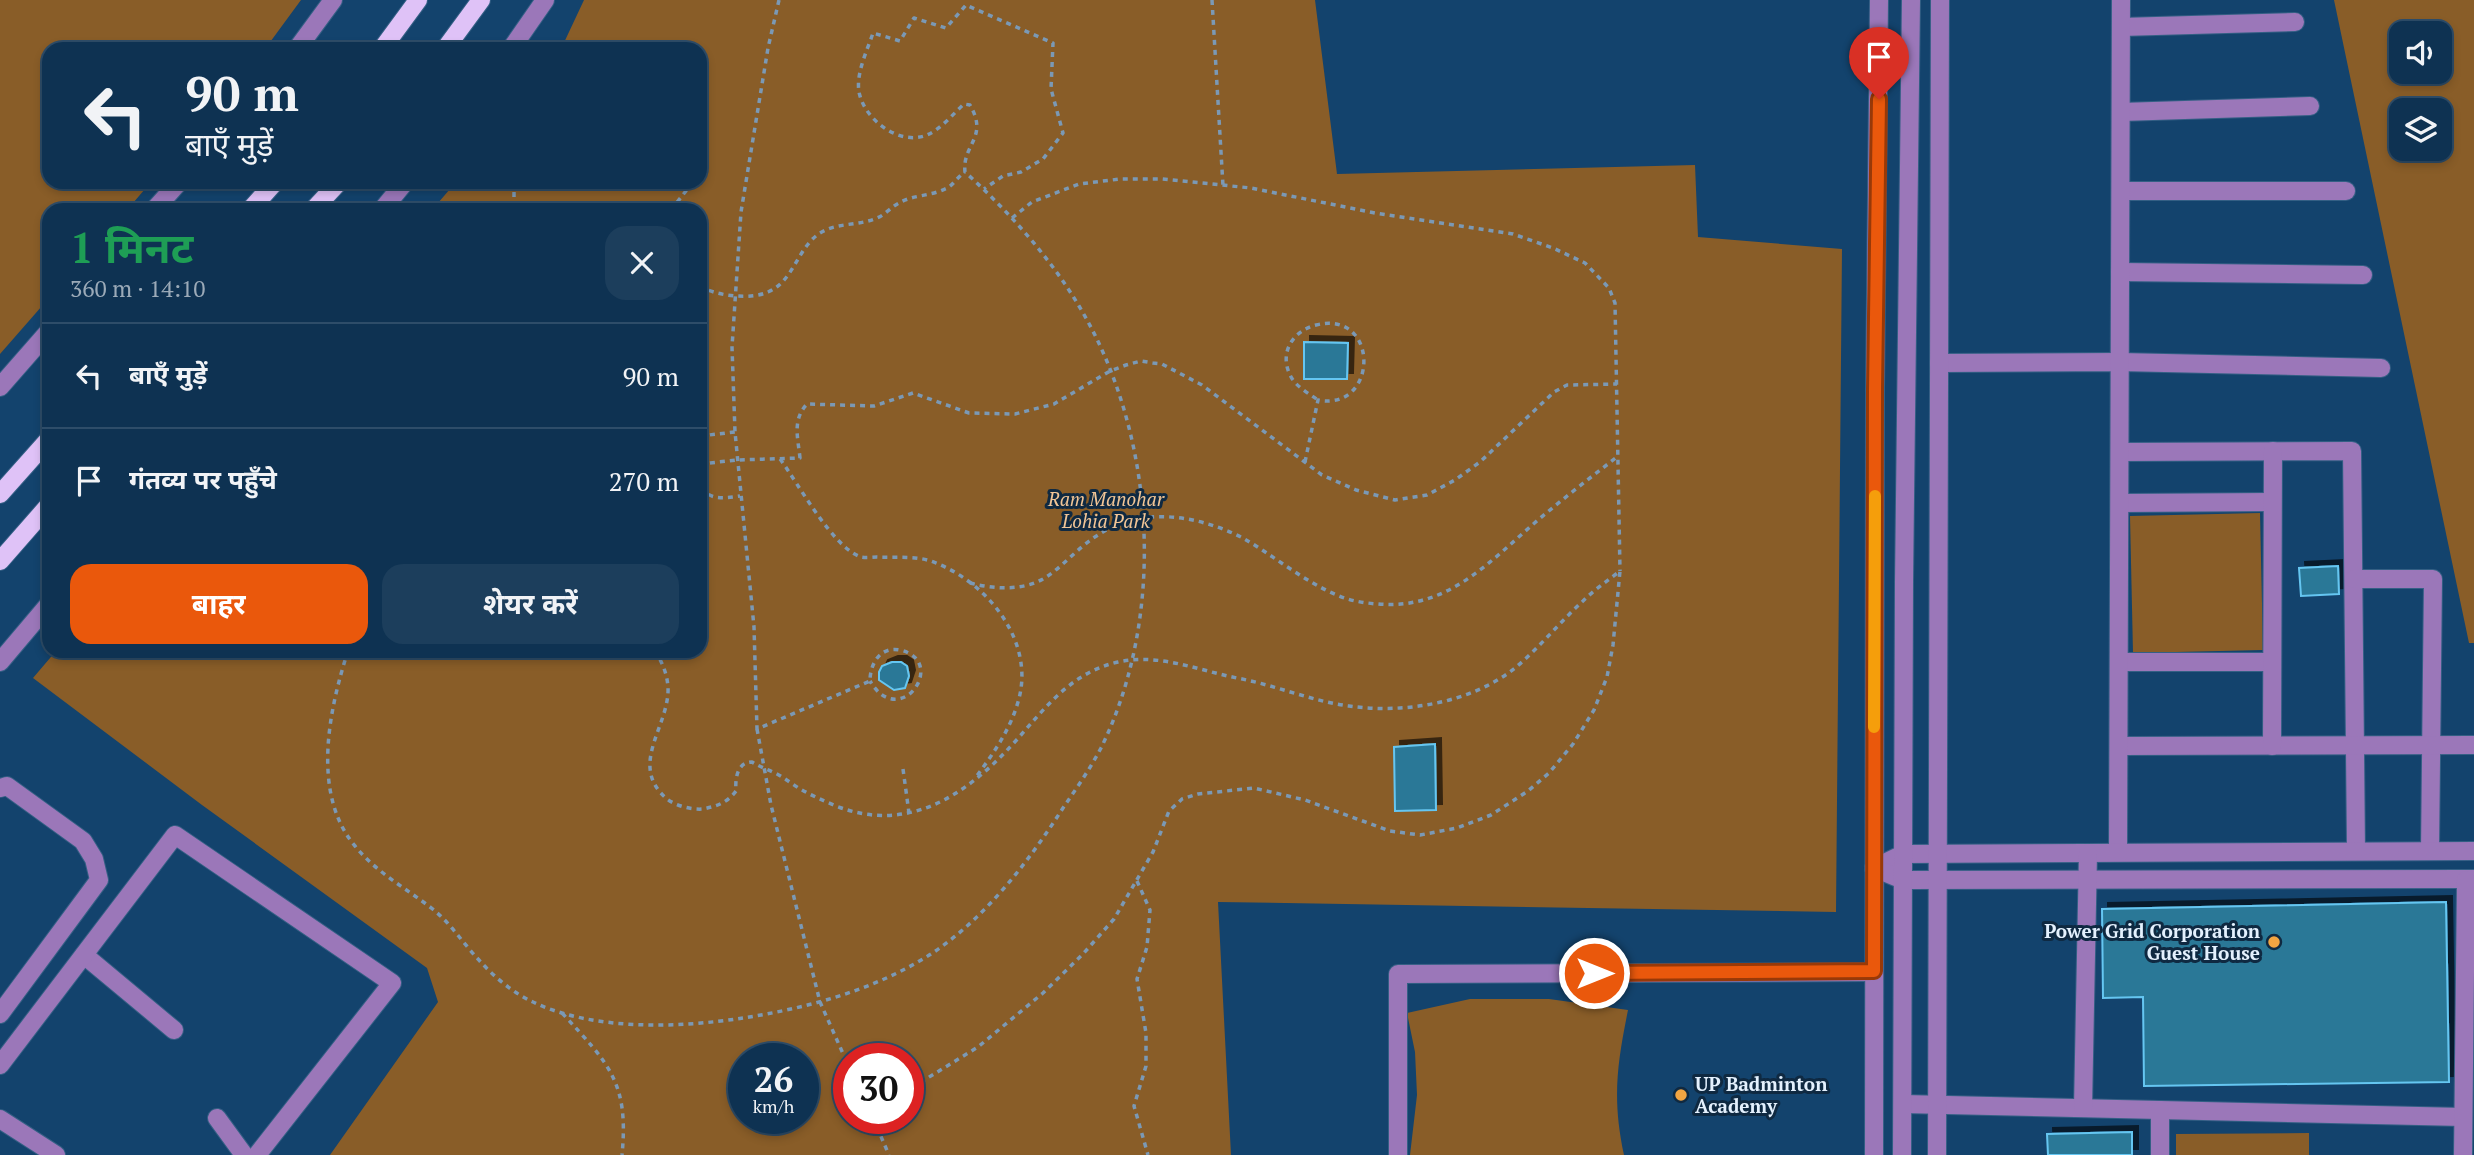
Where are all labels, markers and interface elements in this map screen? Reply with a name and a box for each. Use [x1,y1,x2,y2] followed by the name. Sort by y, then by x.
[2389,21,2452,161] map controls
[2389,21,2452,84] button: sound
[1849,27,1909,99] pin
[1860,38,1898,76] icon: arrive
[185,60,299,125] text: 90 m
[70,70,161,161] icon: left
[2389,98,2452,161] button: layers
[185,123,273,165] text: बाएँ मुड़ें
[70,219,193,275] text: 1 मिनट
[605,226,679,300] button: close
[70,273,205,304] text: 360 m · 14:10
[70,357,108,395] icon: left
[129,357,207,391] text: बाएँ मुड़ें
[623,359,679,393] text: 90 m
[70,462,108,500] icon: arrive
[129,462,277,496] text: गंतव्य पर पहुँचे
[609,464,679,498] text: 270 m
[1047,486,1165,533] park label: Ram Manohar Lohia Park
[70,564,368,644] button: बाहर
[382,564,679,644] button: शेयर करें
[2044,918,2261,965] place label: Power Grid Corporation Guest House
[2266,934,2282,950] marker: Power Grid Corporation Guest House
[1557,936,1631,1010] position arrow
[833,1043,924,1134] speed limit sign: 30
[754,1056,793,1102] text: 26
[1695,1071,1828,1118] place label: UP Badminton Academy
[1673,1087,1689,1103] marker: UP Badminton Academy
[753,1094,794,1118] text: km/h

